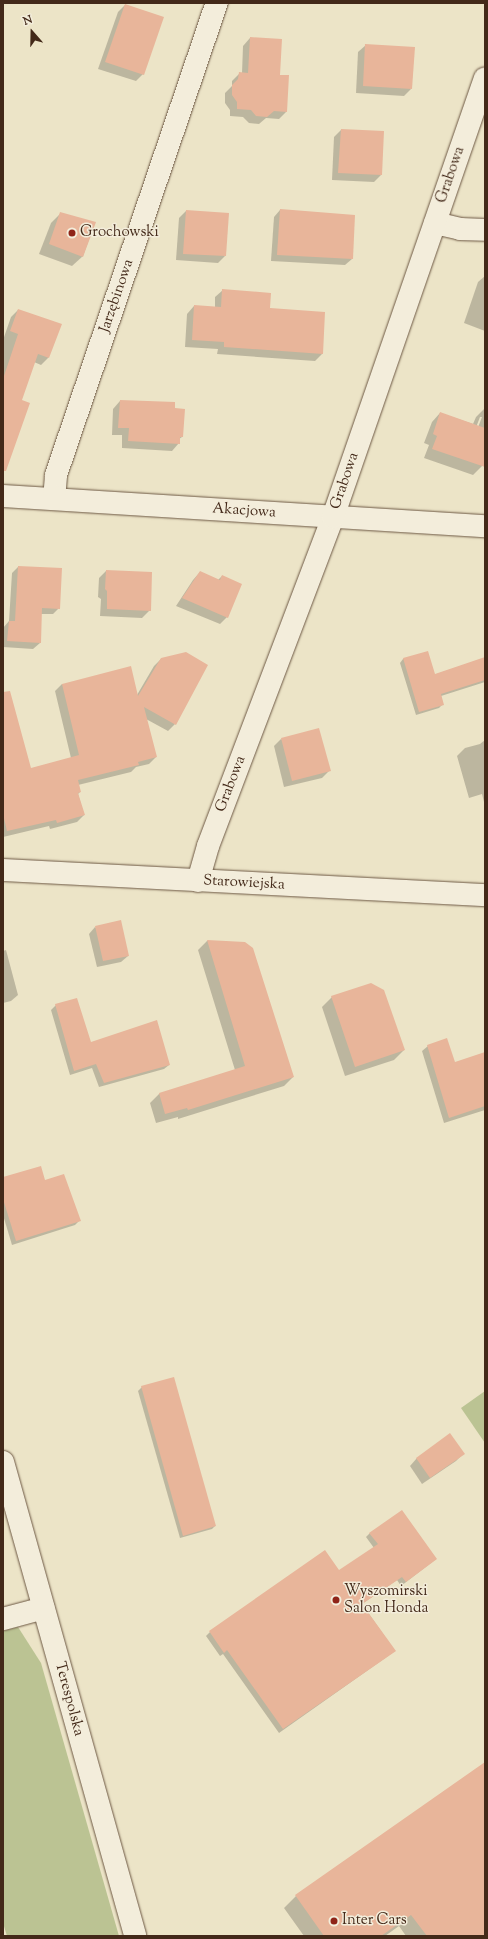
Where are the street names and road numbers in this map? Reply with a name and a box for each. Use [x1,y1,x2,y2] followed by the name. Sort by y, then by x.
[433,144,469,206] street label: Grabowa
[96,257,138,335] street label: Jarzębinowa
[327,450,363,512] street label: Grabowa
[212,500,276,522] street label: Akacjowa
[212,753,250,815] street label: Grabowa
[203,872,285,894] street label: Starowiejska
[50,1660,88,1738] street label: Terespolska

